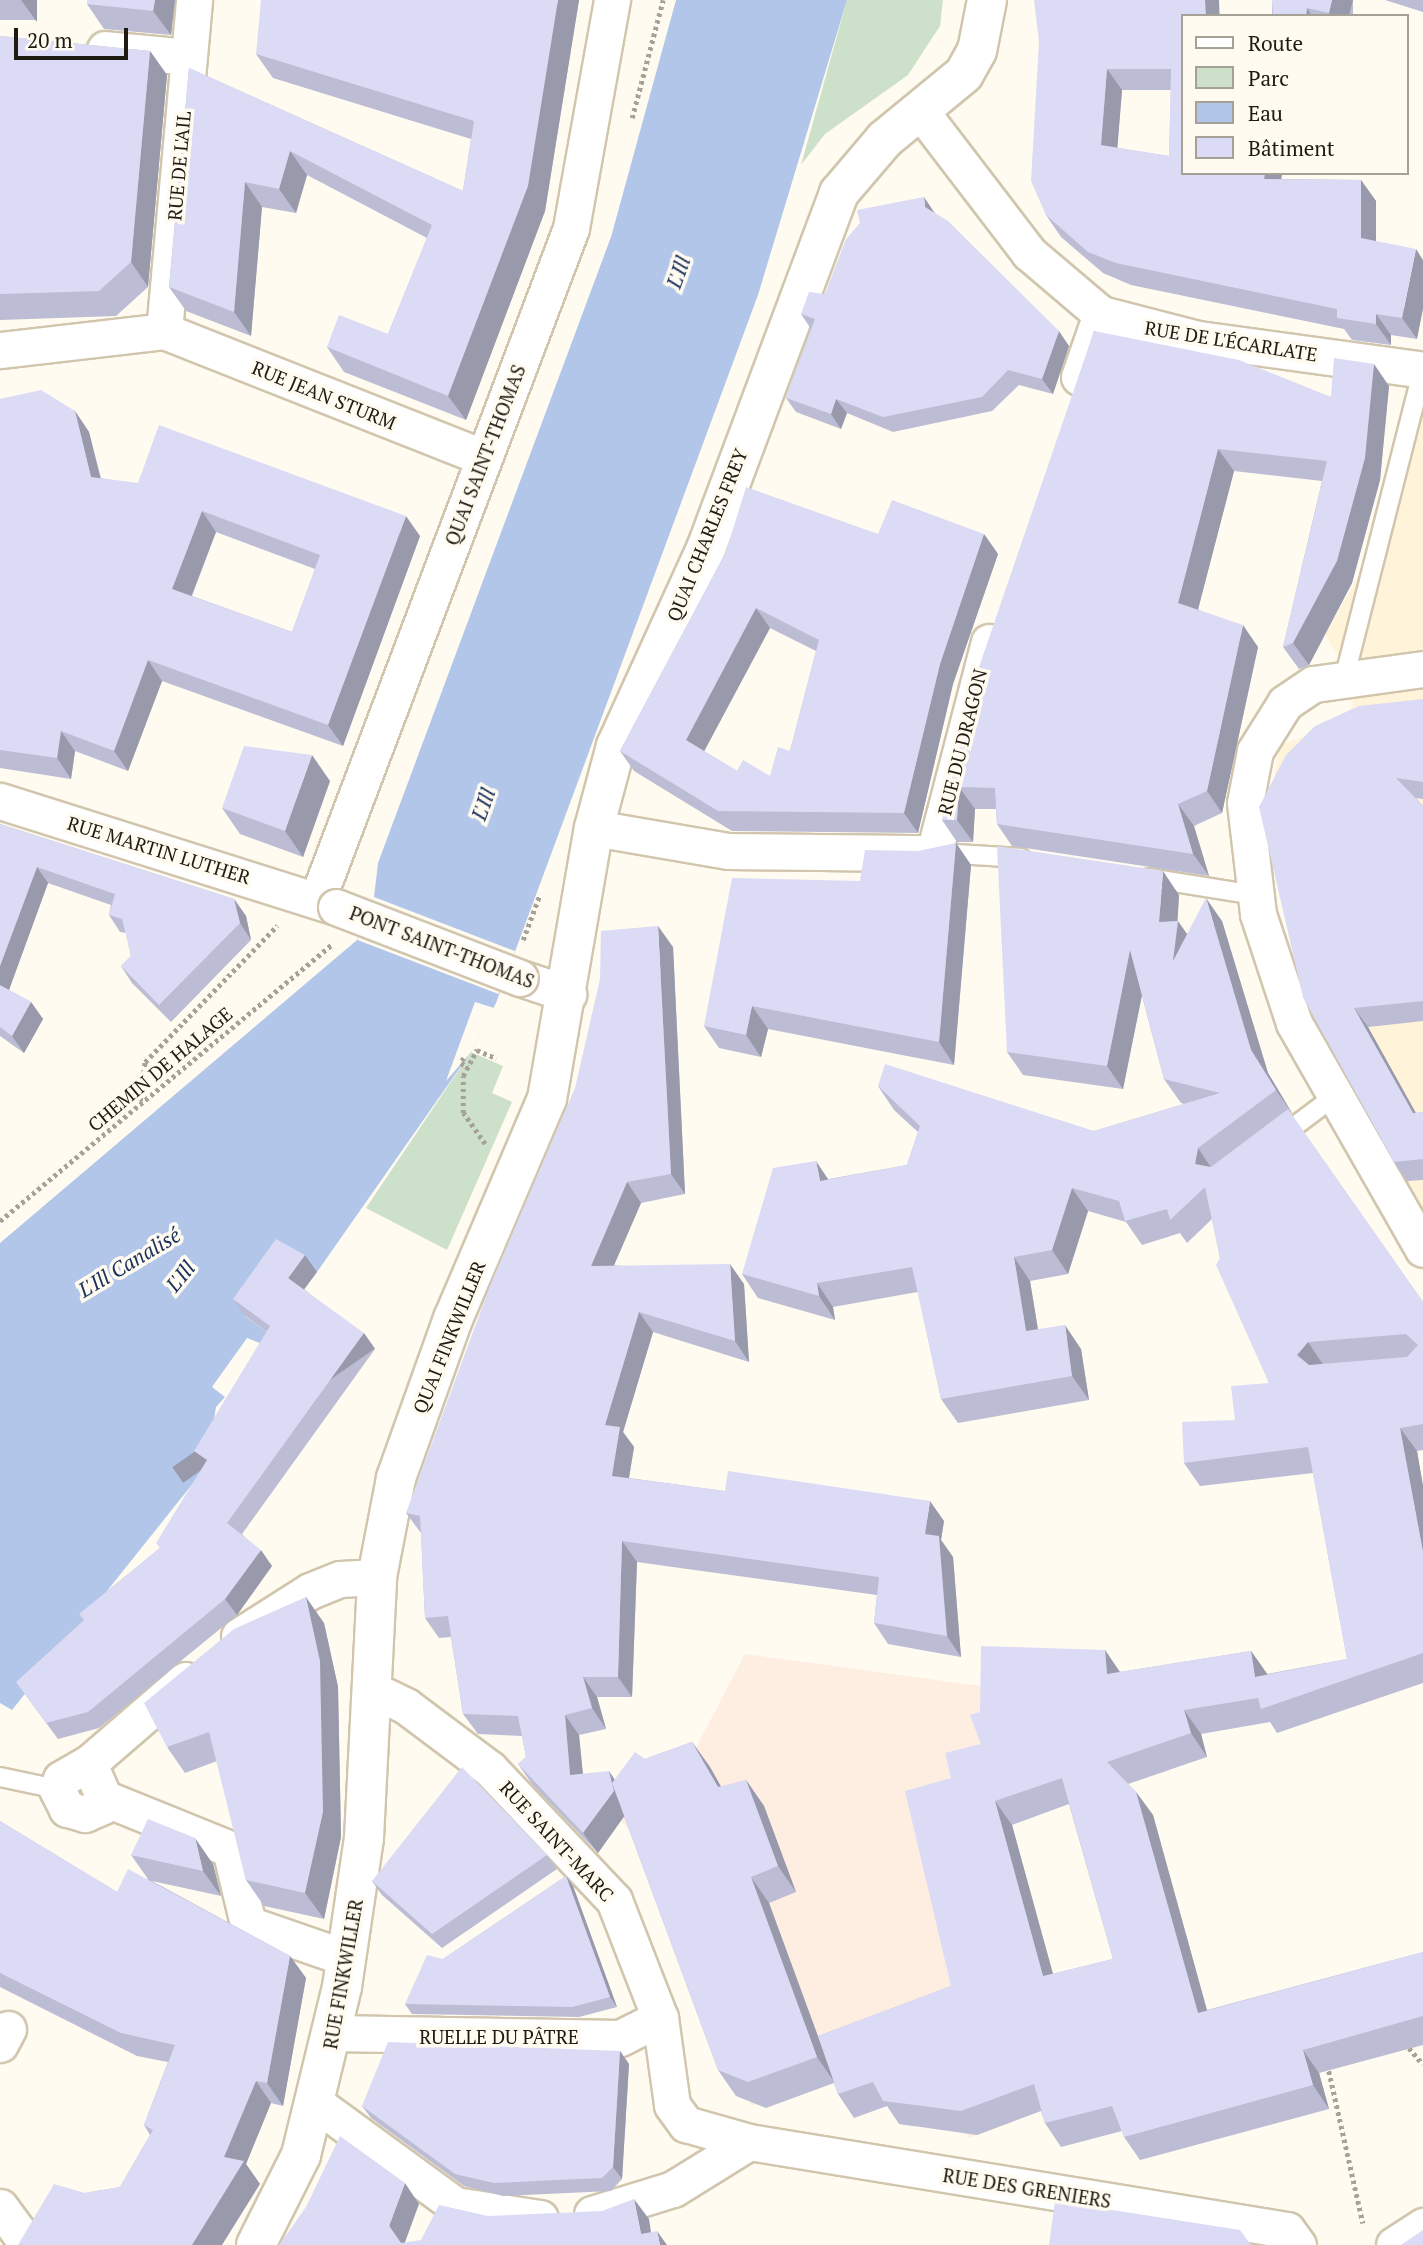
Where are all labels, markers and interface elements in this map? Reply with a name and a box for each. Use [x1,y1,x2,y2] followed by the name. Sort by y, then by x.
[18,14,131,58] scale bar
[1182,14,1409,175] legend
[27,26,73,54] text: 20 m
[1248,29,1303,57] text: Route
[1248,64,1289,92] text: Parc
[1248,99,1283,127] text: Eau
[163,110,195,222] street label: RUE DE L'AIL
[1248,134,1335,162] text: Bâtiment
[661,253,695,291] water label: L'Ill
[1143,316,1319,366] street label: RUE DE L'ÉCARLATE
[249,356,399,434] street label: RUE JEAN STURM
[440,361,530,549] street label: QUAI SAINT-THOMAS
[662,445,752,625] street label: QUAI CHARLES FREY
[933,667,991,817] street label: RUE DU DRAGON
[466,785,500,823] water label: L'Ill
[65,811,253,889] street label: RUE MARTIN LUTHER
[346,901,538,993] street label: PONT SAINT-THOMAS
[83,1002,237,1136] street label: CHEMIN DE HALAGE
[74,1222,184,1302] water label: L'Ill Canalisé
[160,1256,200,1296] water label: L'Ill
[408,1257,490,1417] street label: QUAI FINKWILLER
[495,1776,619,1906] street label: RUE SAINT-MARC
[319,1897,367,2051] street label: RUE FINKWILLER
[419,2026,579,2048] street label: RUELLE DU PÂTRE
[941,2163,1113,2213] street label: RUE DES GRENIERS

